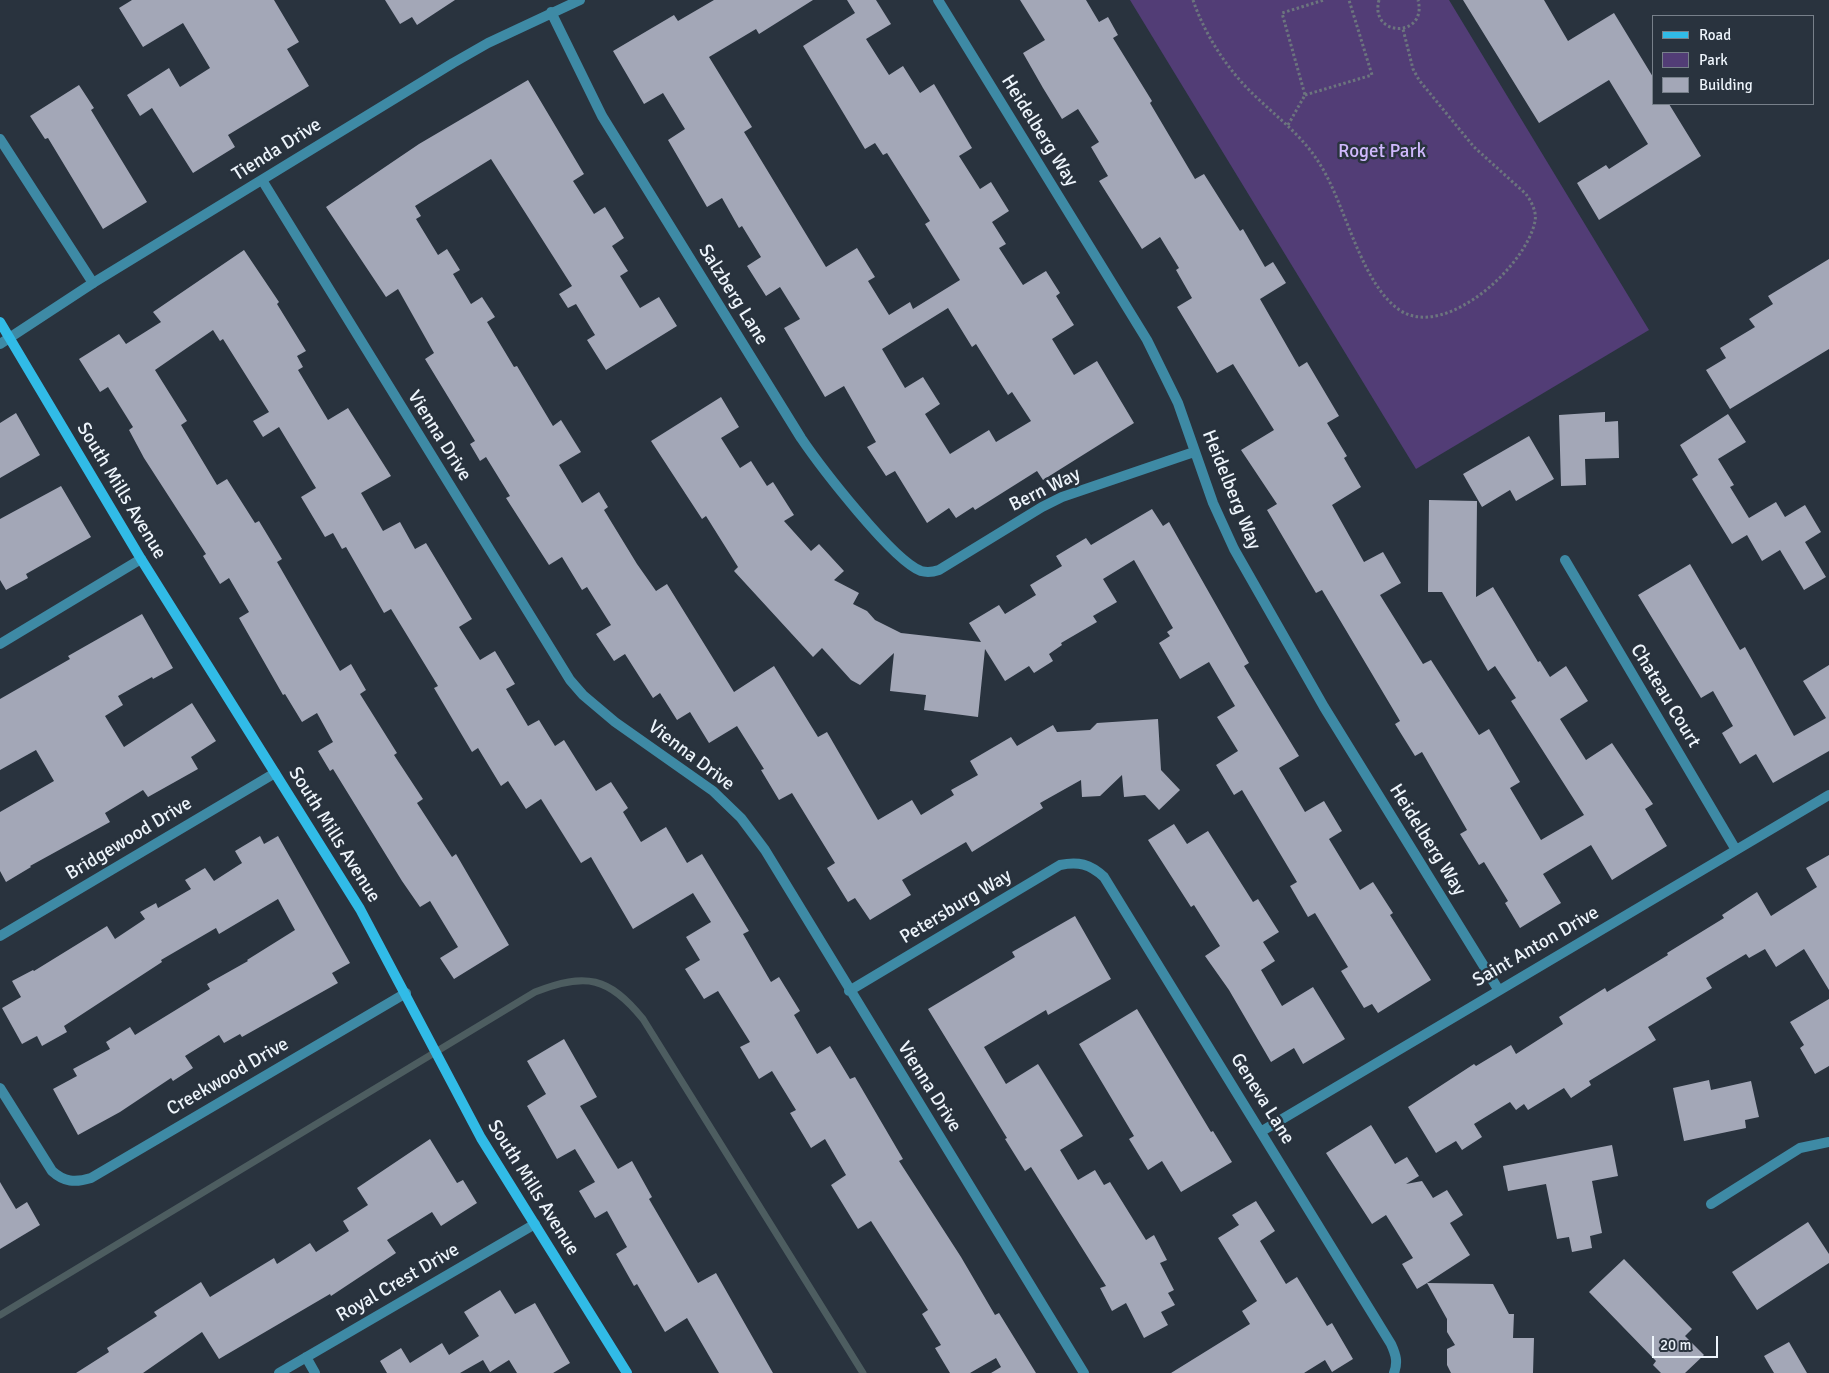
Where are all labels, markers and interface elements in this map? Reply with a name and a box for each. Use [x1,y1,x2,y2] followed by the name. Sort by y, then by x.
[1652,15,1814,105] legend
[1699,26,1731,44] text: Road
[1699,51,1728,69] text: Park
[996,71,1082,191] street label: Heidelberg Way
[1699,76,1753,94] text: Building
[228,114,326,186] street label: Tienda Drive
[1338,141,1426,163] park label: Roget Park
[693,240,773,350] street label: Salzberg Lane
[402,386,476,486] street label: Vienna Drive
[71,419,171,563] street label: South Mills Avenue
[1197,427,1265,553] street label: Heidelberg Way
[1006,463,1084,517] street label: Bern Way
[1625,640,1705,752] street label: Chateau Court
[643,716,739,796] street label: Vienna Drive
[283,763,385,907] street label: South Mills Avenue
[1384,780,1470,900] street label: Heidelberg Way
[62,792,196,886] street label: Bridgewood Drive
[896,865,1016,949] street label: Petersburg Way
[1469,902,1603,992] street label: Saint Anton Drive
[163,1033,293,1121] street label: Creekwood Drive
[892,1037,966,1137] street label: Vienna Drive
[1225,1049,1299,1149] street label: Geneva Lane
[482,1116,584,1260] street label: South Mills Avenue
[333,1239,463,1327] street label: Royal Crest Drive
[1654,1326,1720,1358] scale bar
[1660,1336,1691,1354] text: 20 m

